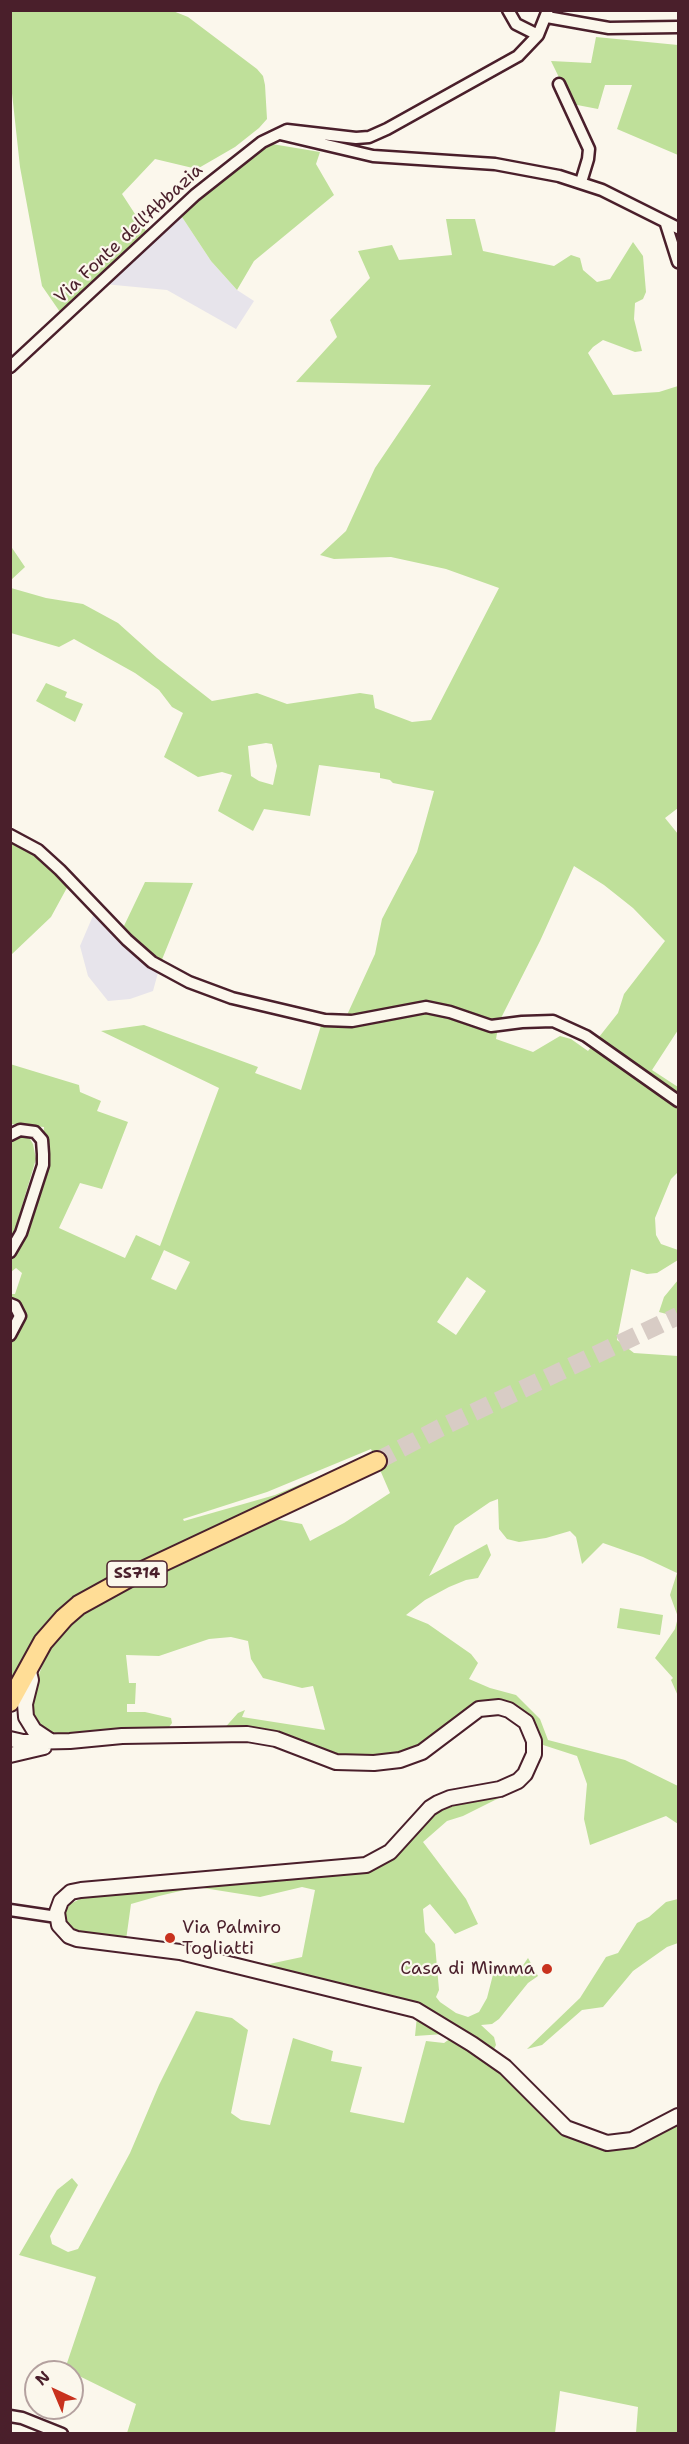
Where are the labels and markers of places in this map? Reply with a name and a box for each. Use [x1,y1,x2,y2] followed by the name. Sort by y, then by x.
[182,1917,281,1960] place label: Via Palmiro Togliatti
[163,1931,177,1945] marker: Via Palmiro Togliatti
[400,1958,535,1980] place label: Casa di Mimma
[540,1962,554,1976] marker: Casa di Mimma

